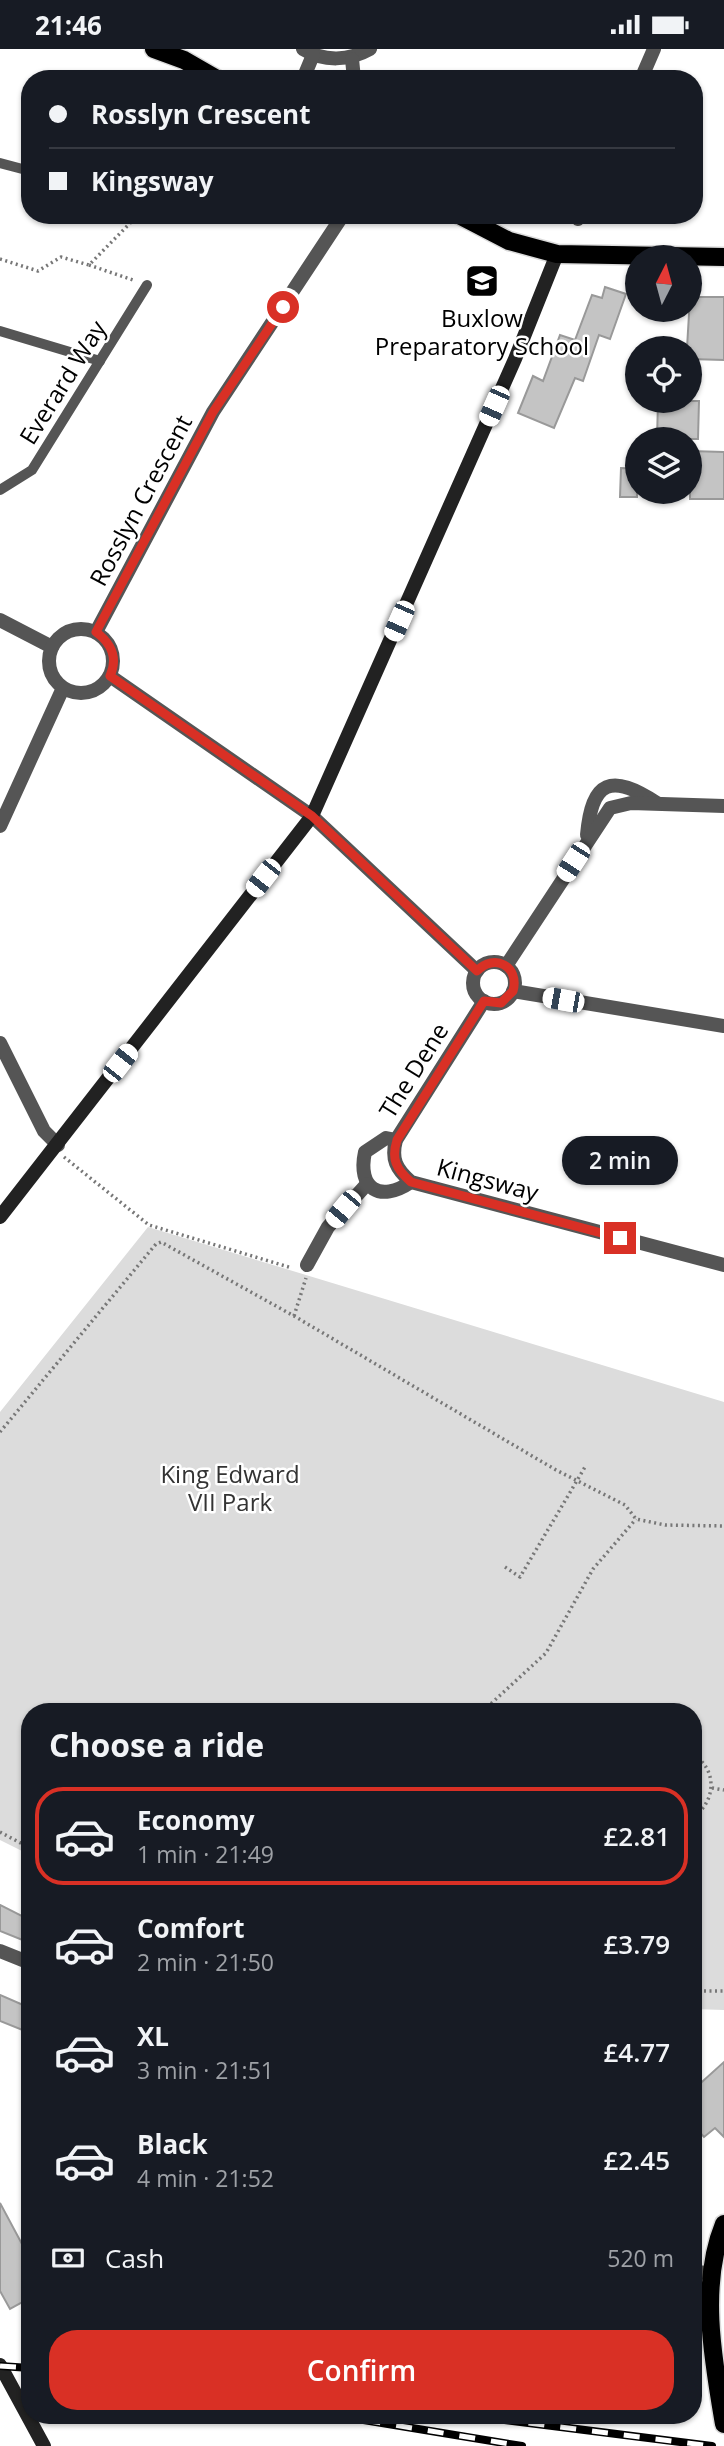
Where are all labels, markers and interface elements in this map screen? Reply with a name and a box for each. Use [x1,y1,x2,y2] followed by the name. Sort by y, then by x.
[35,7,102,43] text: 21:46
[91,96,310,132] text: Rosslyn Crescent
[91,163,214,199] text: Kingsway
[625,245,702,322] north arrow
[625,245,702,504] map controls
[463,262,501,300] school or university icon: Buxlow Preparatory School
[267,291,299,323] route start
[375,301,589,362] place label: Buxlow Preparatory School
[11,313,114,450] street label: Everard Way
[625,336,702,413] button: locate
[476,383,513,429] car
[81,409,199,591] street label: Rosslyn Crescent
[625,427,702,504] button: layers
[381,598,418,644] car
[553,839,594,885] car
[242,855,285,901] car
[541,986,586,1014] car
[371,1016,455,1124] street label: The Dene
[99,1040,142,1086] car
[562,1137,678,1185] callout: 2 min
[589,1144,651,1176] text: 2 min
[434,1150,543,1209] street label: Kingsway
[322,1186,365,1232] car
[604,1222,636,1254] route end
[160,1457,300,1518] park label: King Edward VII Park
[49,1723,264,1766] text: Choose a ride
[137,1802,255,1838] text: Economy
[53,1805,116,1868] icon: car
[603,1818,670,1854] text: £2.81
[137,1838,274,1870] text: 1 min · 21:49
[137,1910,244,1946] text: Comfort
[53,1913,116,1976] icon: car
[603,1926,670,1962] text: £3.79
[137,1946,274,1978] text: 2 min · 21:50
[137,2018,169,2054] text: XL
[53,2021,116,2084] icon: car
[603,2034,670,2070] text: £4.77
[137,2054,274,2086] text: 3 min · 21:51
[137,2126,208,2162] text: Black
[53,2129,116,2192] icon: car
[603,2142,670,2178] text: £2.45
[137,2162,274,2194] text: 4 min · 21:52
[49,2239,87,2277] icon: cash
[105,2240,164,2276] text: Cash
[607,2242,674,2274] text: 520 m
[49,2330,674,2410] button: Confirm

